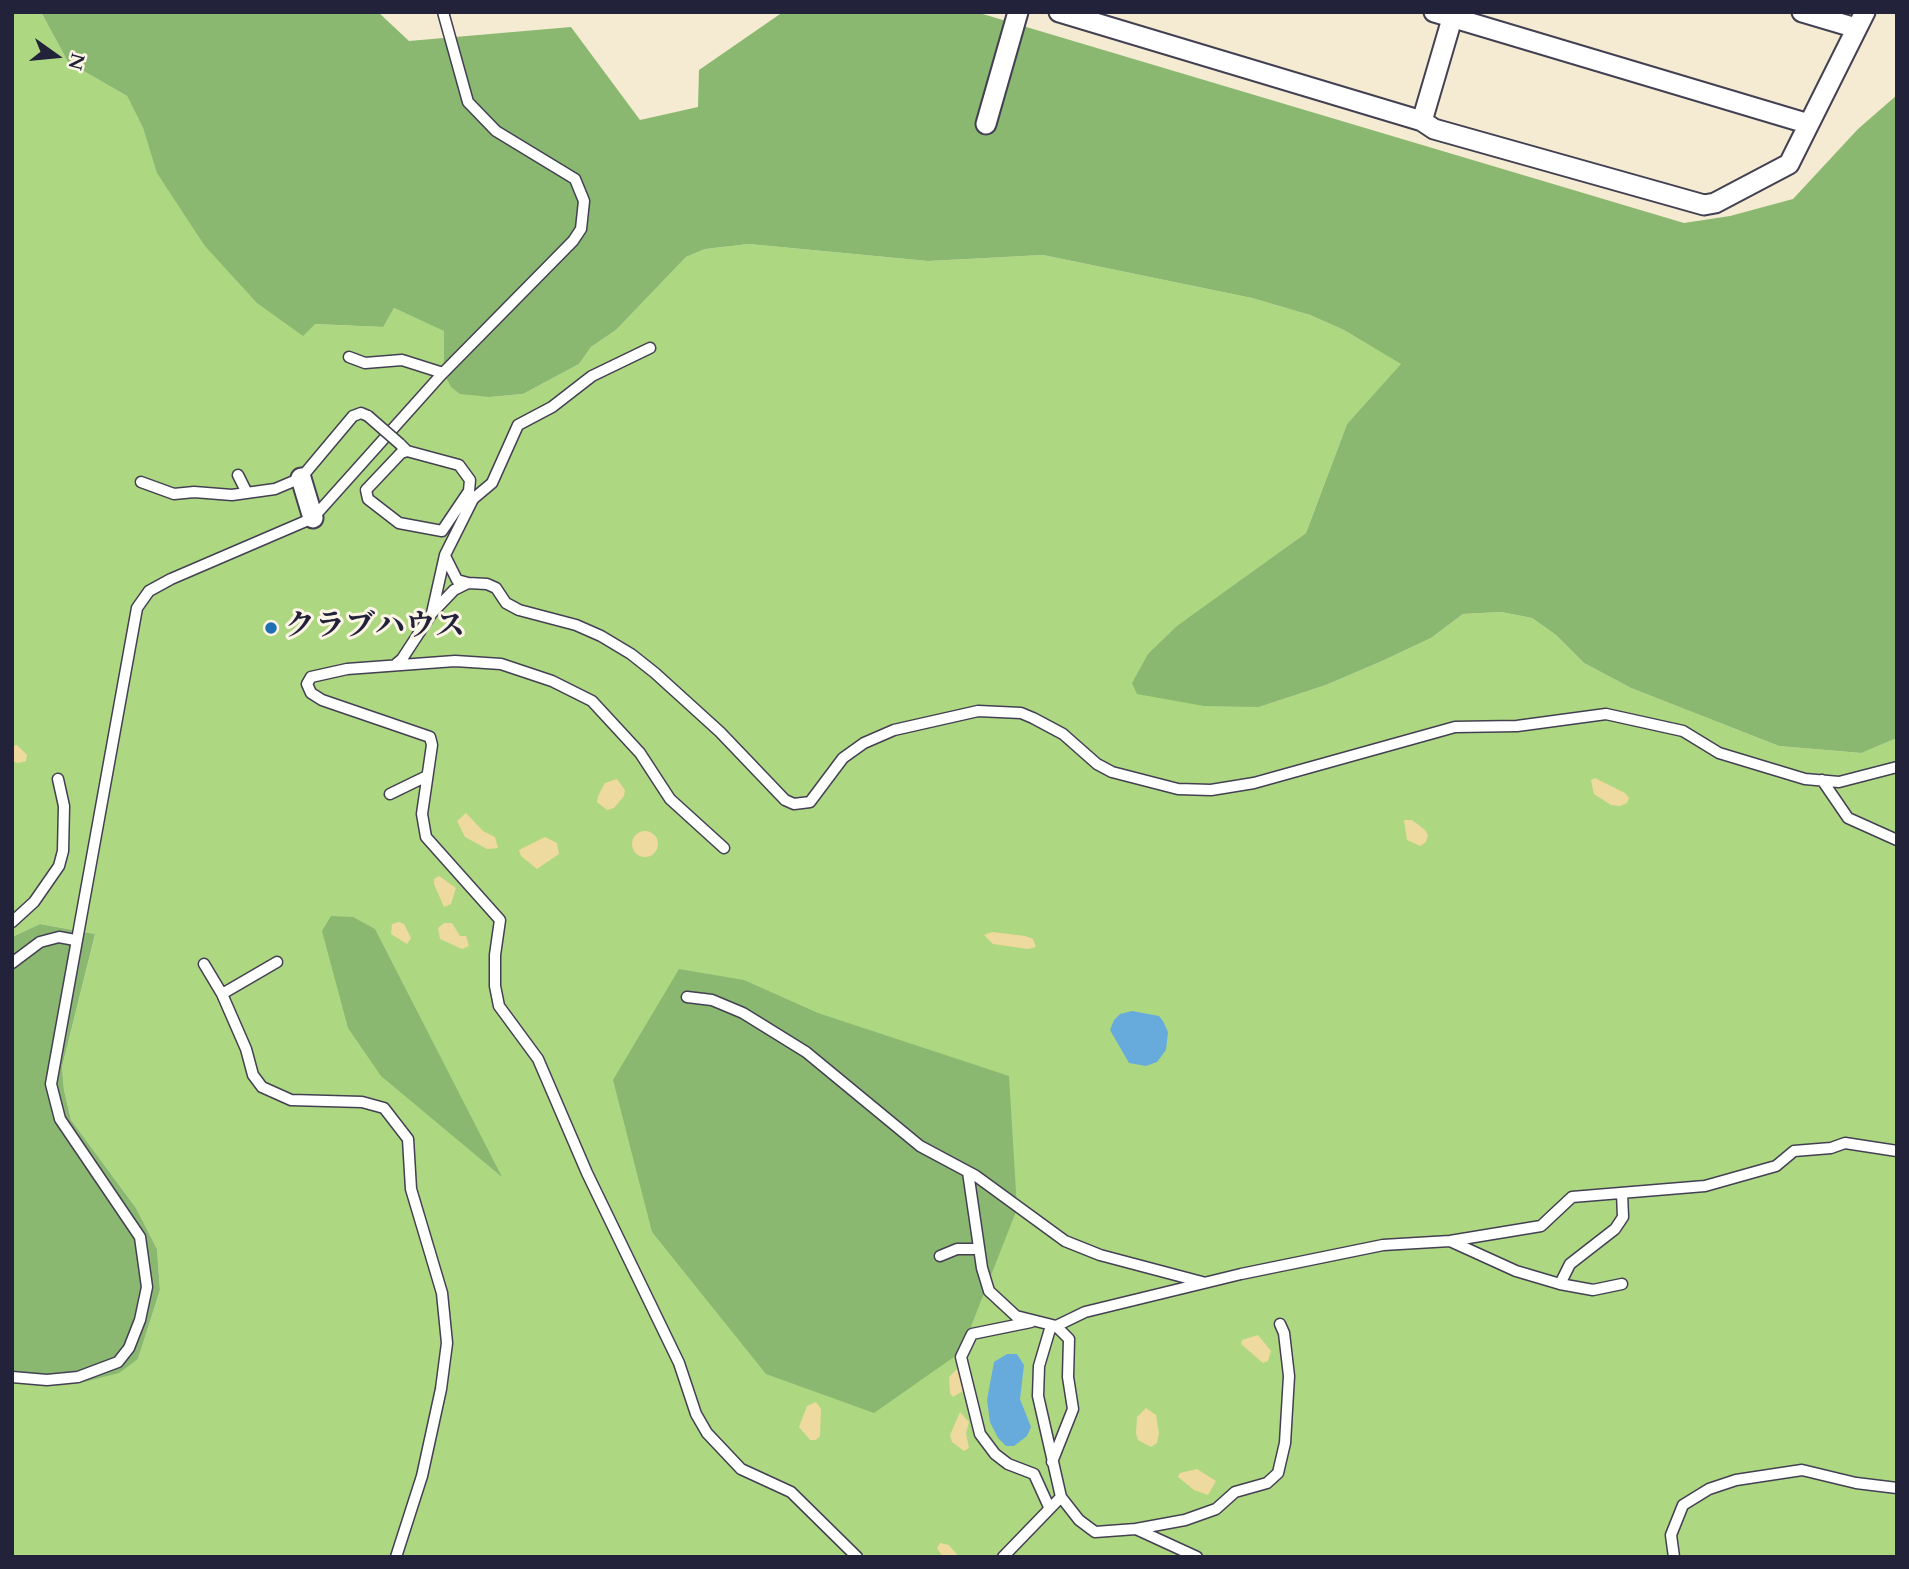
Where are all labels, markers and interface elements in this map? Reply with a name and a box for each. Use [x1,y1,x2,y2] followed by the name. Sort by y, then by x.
[21,21,91,91] north arrow
[62,50,91,73] text: N
[285,610,465,646] place label: クラブハウス
[263,620,279,636] marker: クラブハウス

